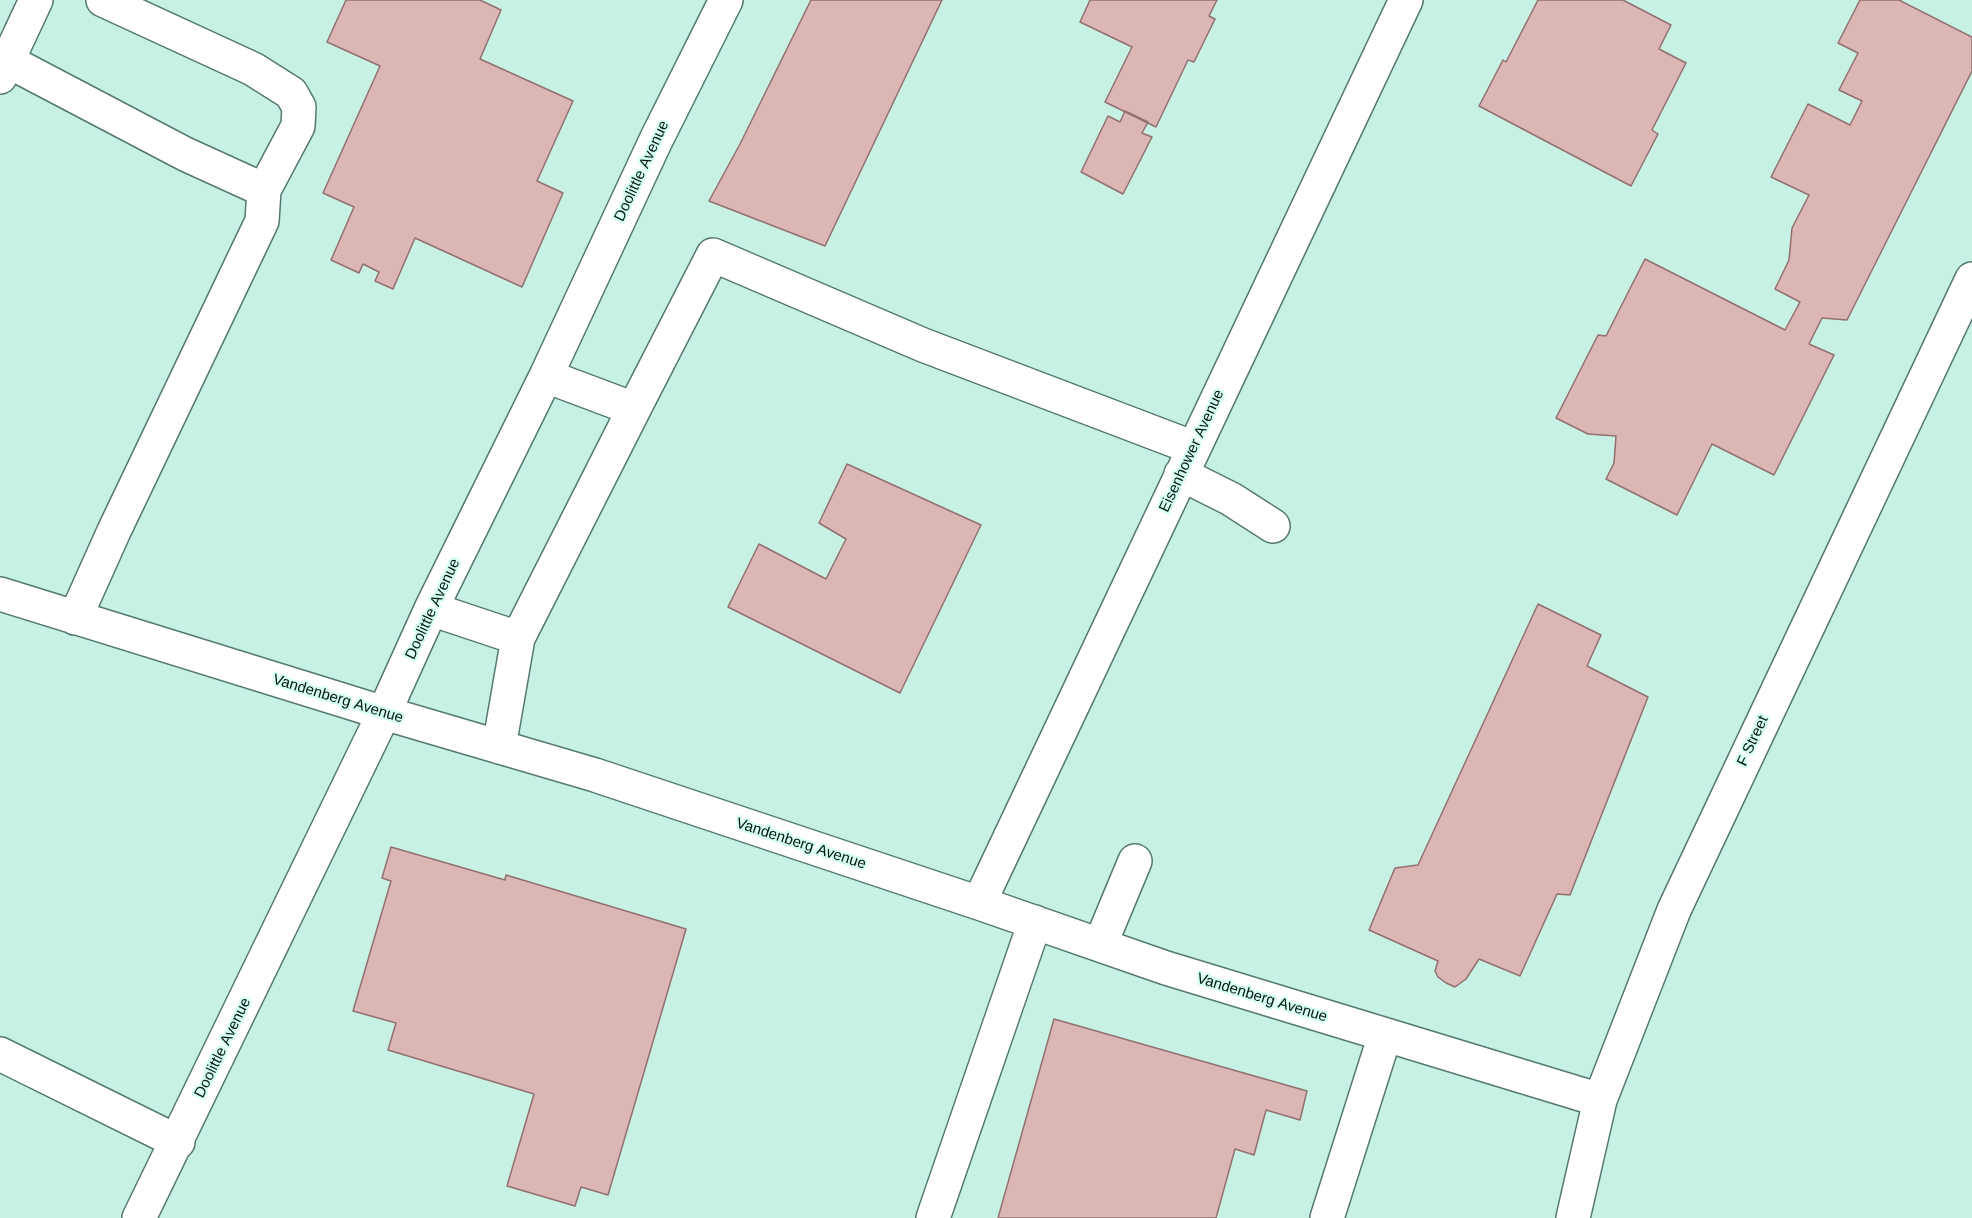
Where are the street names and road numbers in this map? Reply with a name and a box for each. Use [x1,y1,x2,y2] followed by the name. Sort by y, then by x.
[611,118,673,224] street label: Doolittle Avenue
[1156,387,1228,515] street label: Eisenhower Avenue
[402,556,464,662] street label: Doolittle Avenue
[271,671,405,727] street label: Vandenberg Avenue
[1734,713,1772,769] street label: F Street
[734,815,868,873] street label: Vandenberg Avenue
[1195,970,1329,1026] street label: Vandenberg Avenue
[191,995,255,1101] street label: Doolittle Avenue

